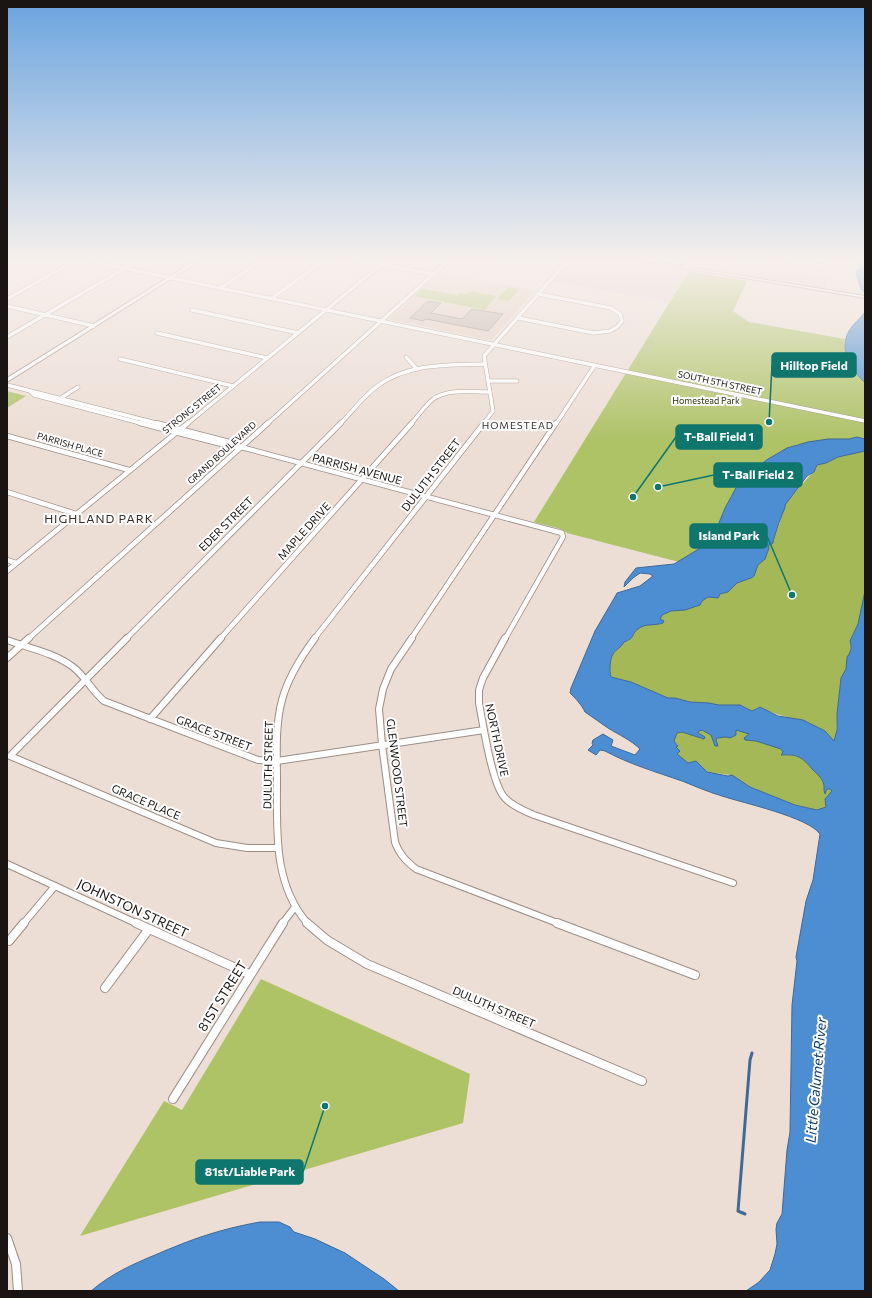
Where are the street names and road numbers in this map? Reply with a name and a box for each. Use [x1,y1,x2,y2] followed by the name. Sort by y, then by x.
[677,368,764,397] street label: SOUTH 5TH STREET
[160,381,224,436] street label: STRONG STREET
[185,419,259,486] street label: GRAND BOULEVARD
[36,430,104,459] street label: PARRISH PLACE
[398,436,463,514] street label: DULUTH STREET
[311,450,403,487] street label: PARRISH AVENUE
[196,494,256,554] street label: EDER STREET
[275,499,333,562] street label: MAPLE DRIVE
[483,702,512,778] street label: NORTH DRIVE
[175,712,254,753] street label: GRACE STREET
[384,718,411,828] street label: GLENWOOD STREET
[260,721,275,809] street label: DULUTH STREET
[110,781,183,822] street label: GRACE PLACE
[75,875,191,941] street label: JOHNSTON STREET
[194,958,250,1034] street label: 81ST STREET
[451,983,538,1030] street label: DULUTH STREET

